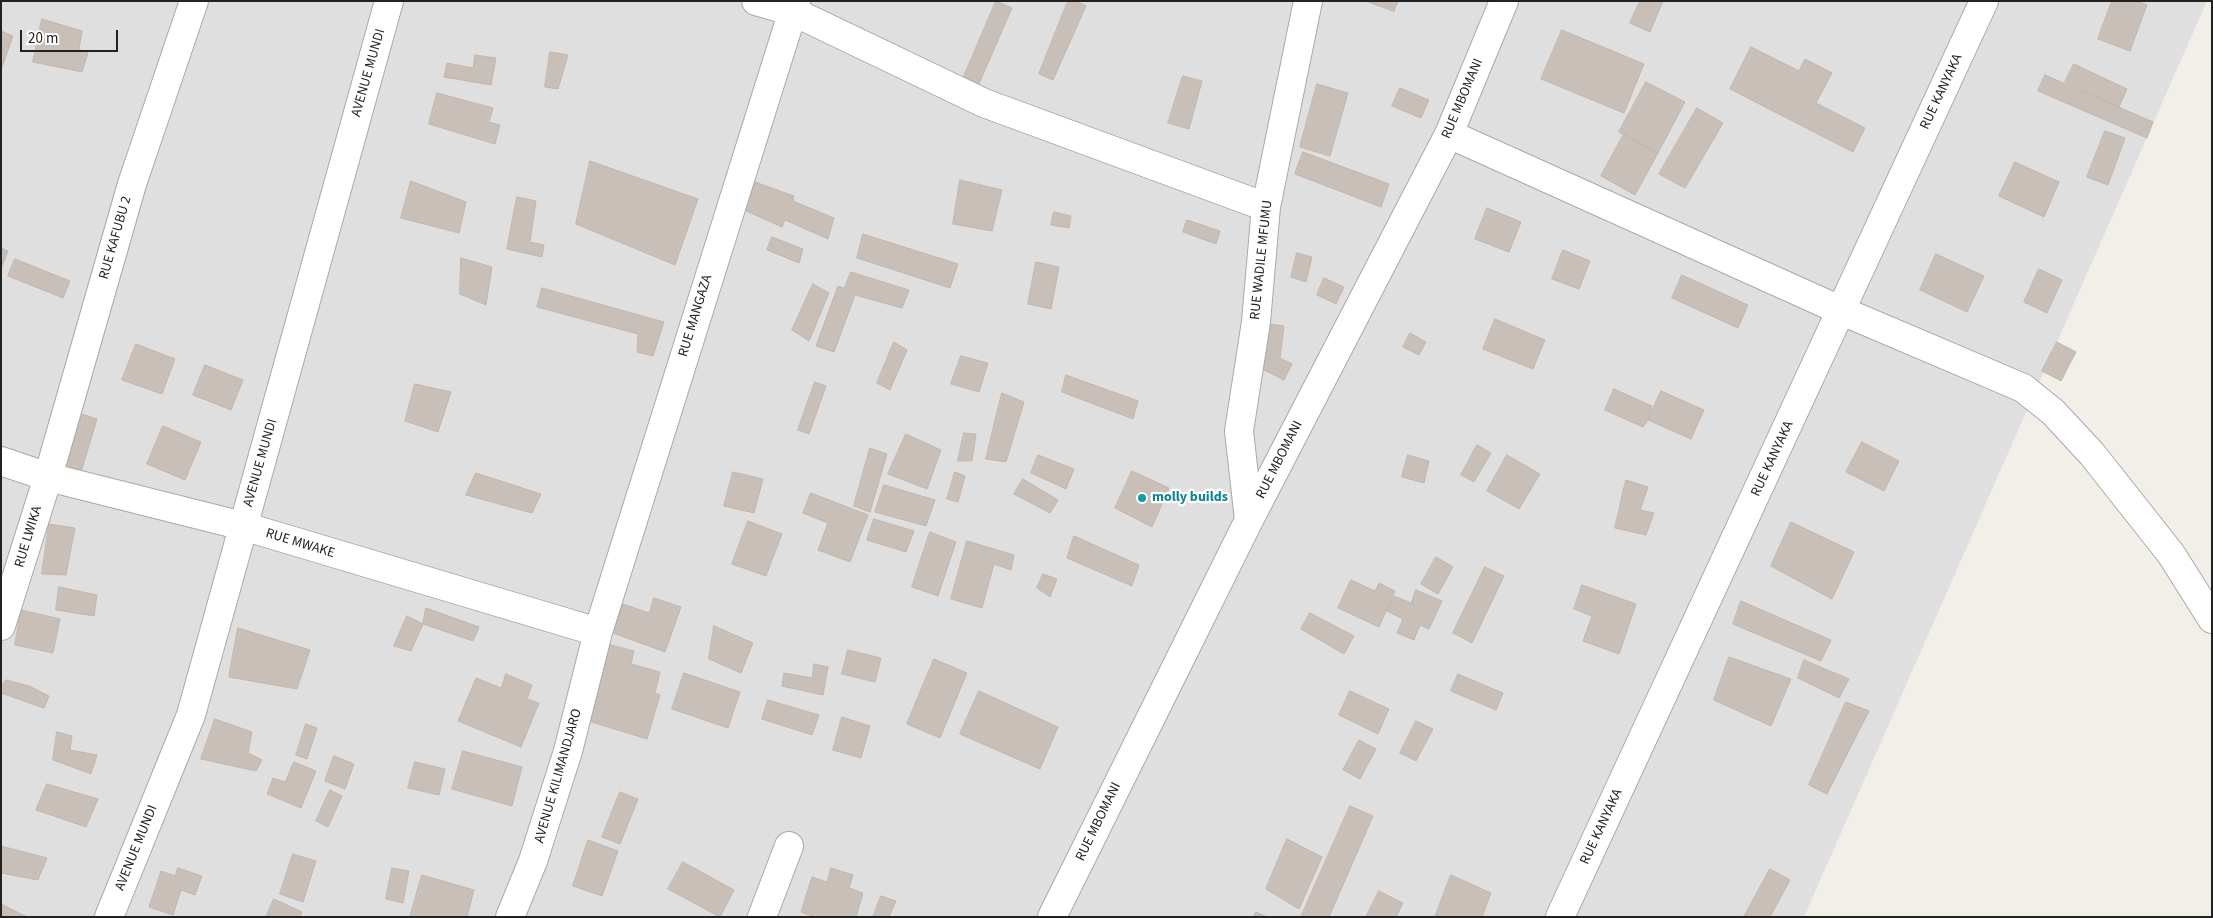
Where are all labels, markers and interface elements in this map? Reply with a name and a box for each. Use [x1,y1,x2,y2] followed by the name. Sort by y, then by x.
[22,20,120,52] scale bar
[348,27,390,119] street label: AVENUE MUNDI
[28,28,58,49] text: 20 m
[1917,52,1967,132] street label: RUE KANYAKA
[1439,56,1487,142] street label: RUE MBOMANI
[96,194,136,282] street label: RUE KAFUBU 2
[1247,199,1277,321] street label: RUE WADILE MFUMU
[676,273,716,359] street label: RUE MANGAZA
[240,417,282,509] street label: AVENUE MUNDI
[1253,418,1307,502] street label: RUE MBOMANI
[1748,419,1798,499] street label: RUE KANYAKA
[1152,490,1228,506] place label: molly builds
[1136,492,1148,504] marker: molly builds
[12,504,46,570] street label: RUE LWIKA
[263,526,337,562] street label: RUE MWAKE
[532,707,586,845] street label: AVENUE KILIMANDJARO
[1073,780,1125,864] street label: RUE MBOMANI
[1577,787,1627,867] street label: RUE KANYAKA
[112,803,162,893] street label: AVENUE MUNDI

